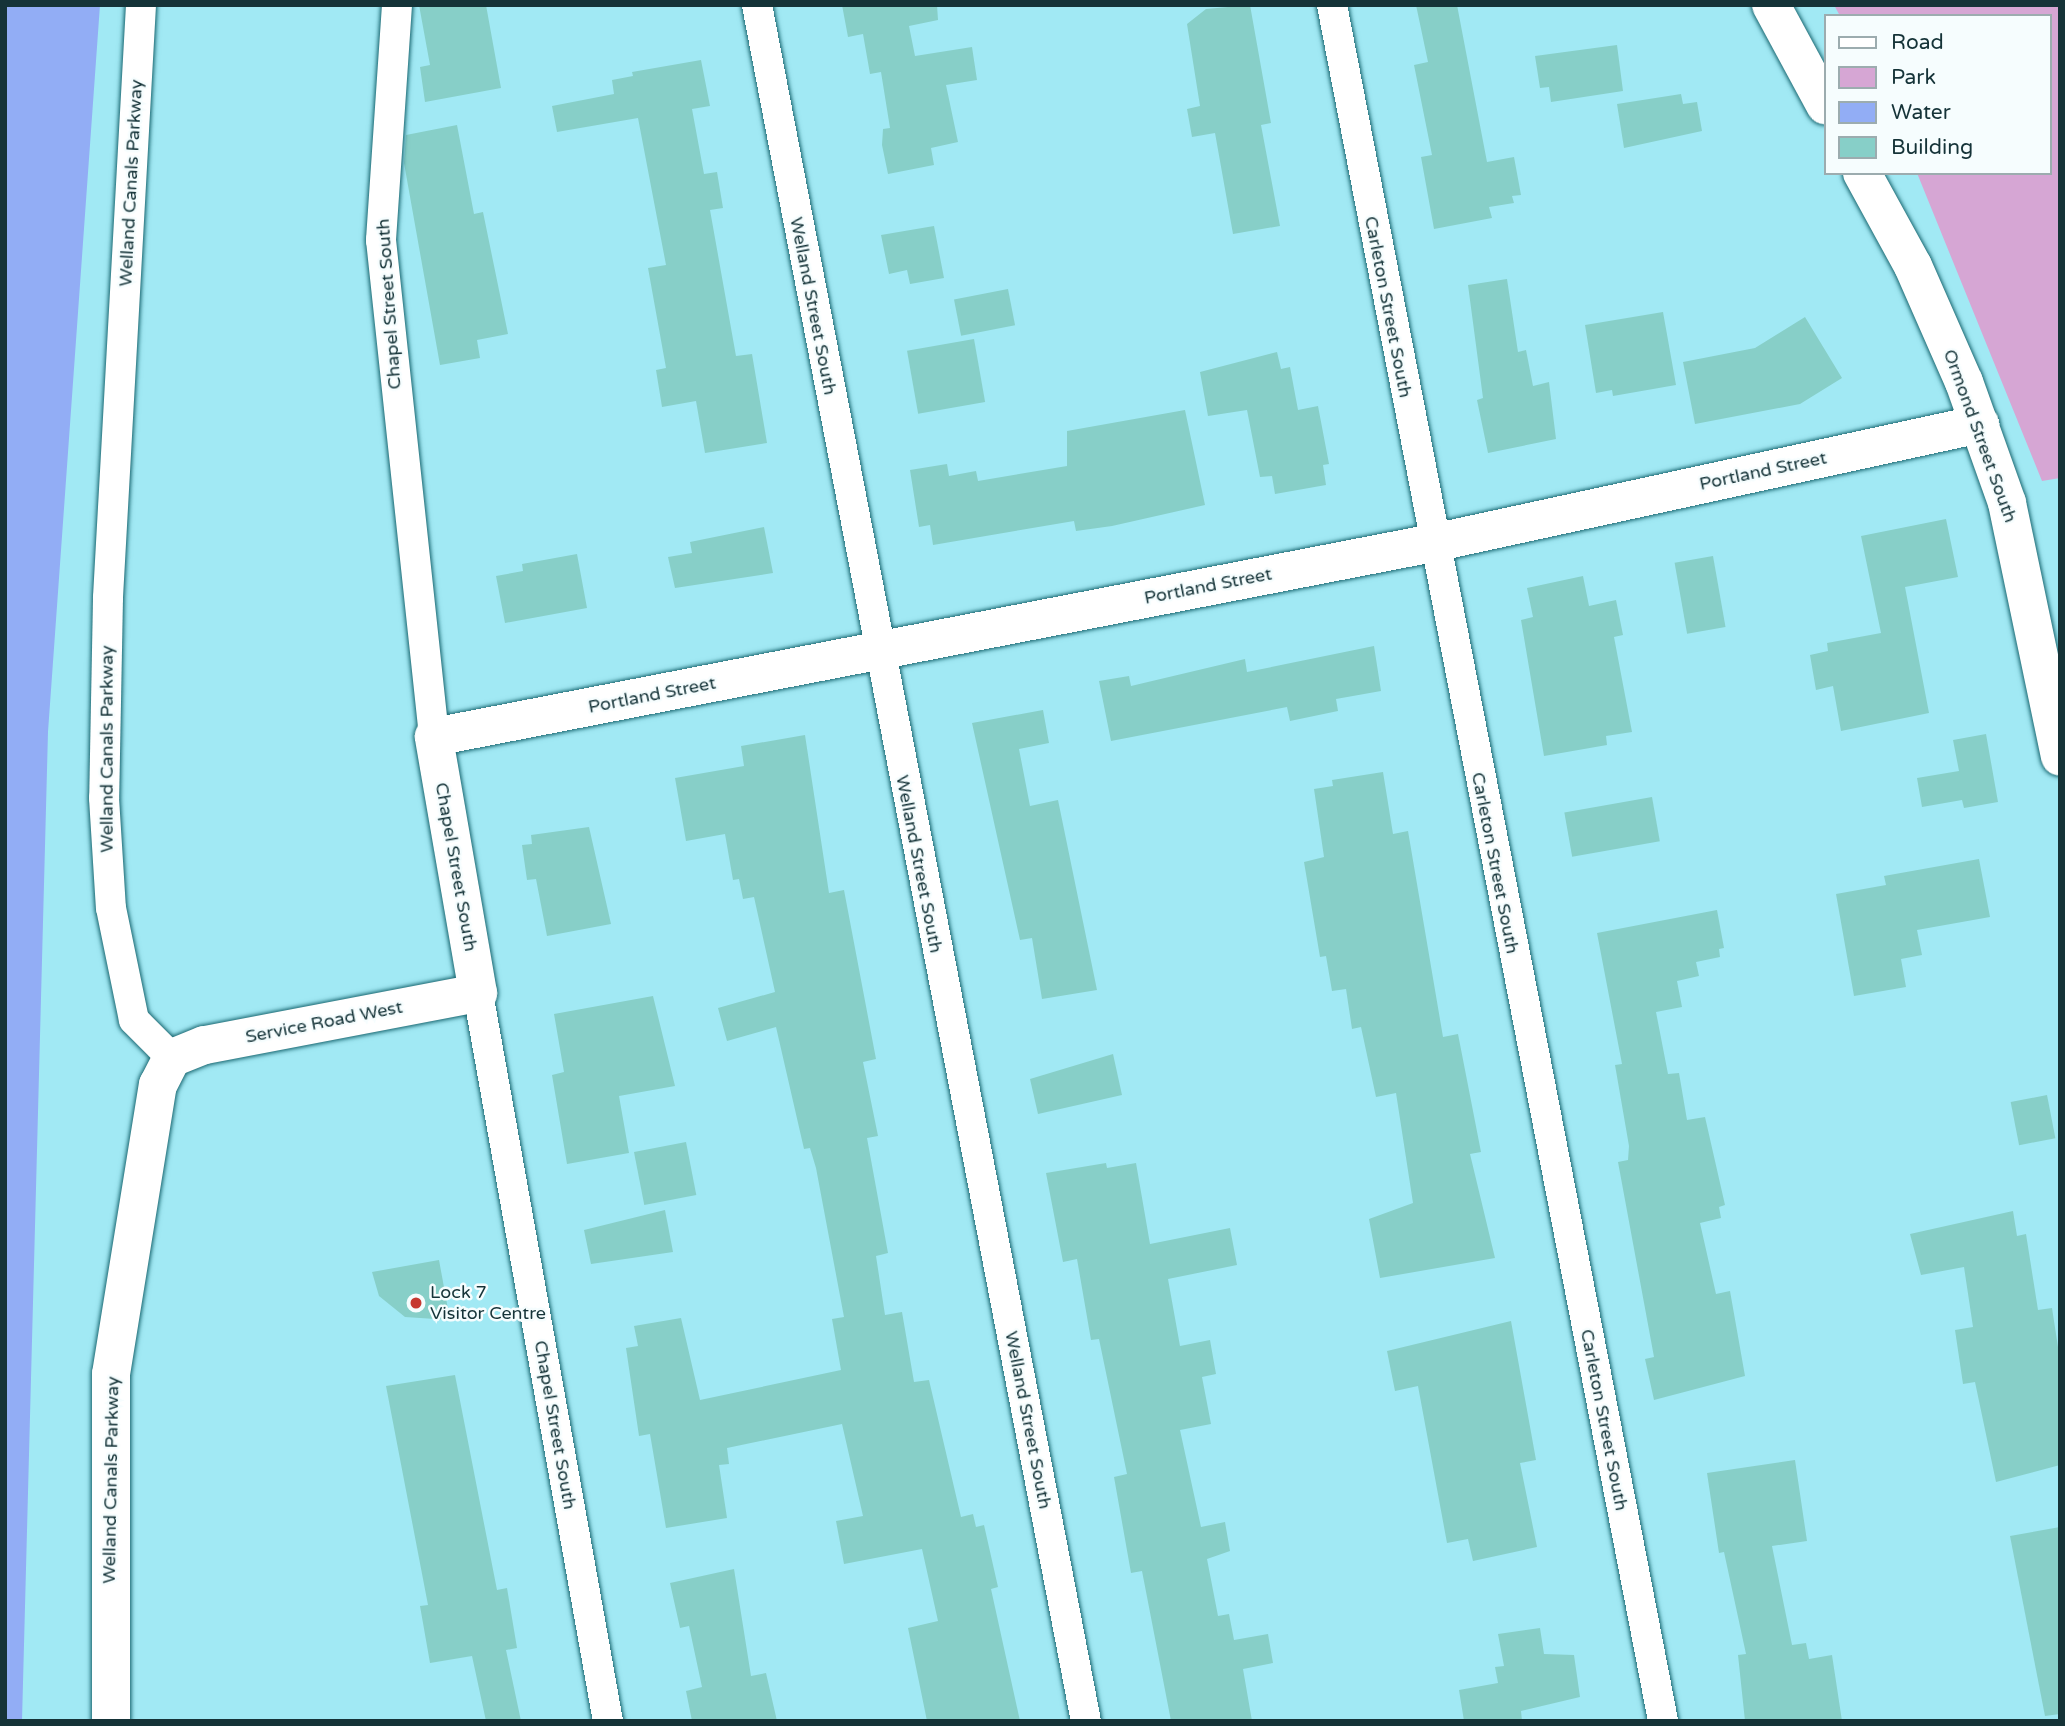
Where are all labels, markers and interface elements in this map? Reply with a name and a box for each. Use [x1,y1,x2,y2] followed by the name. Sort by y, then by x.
[1824,14,2051,175] legend
[1891,30,1944,55] text: Road
[1891,65,1936,90] text: Park
[115,79,147,287] street label: Welland Canals Parkway
[1891,100,1951,125] text: Water
[1891,135,1973,160] text: Building
[1360,214,1416,400] street label: Carleton Street South
[785,215,841,397] street label: Welland Street South
[372,218,406,390] street label: Chapel Street South
[1939,346,2021,526] street label: Ormond Street South
[1697,447,1829,495] street label: Portland Street
[1142,563,1274,609] street label: Portland Street
[96,645,118,853] street label: Welland Canals Parkway
[586,672,718,718] street label: Portland Street
[1467,770,1523,956] street label: Carleton Street South
[891,773,947,955] street label: Welland Street South
[430,781,482,953] street label: Chapel Street South
[244,996,404,1048] street label: Service Road West
[430,1282,546,1324] place label: Lock 7 Visitor Centre
[408,1295,424,1311] marker: Lock 7 Visitor Centre
[1576,1327,1632,1513] street label: Carleton Street South
[1000,1329,1056,1511] street label: Welland Street South
[529,1339,581,1511] street label: Chapel Street South
[98,1376,124,1584] street label: Welland Canals Parkway

